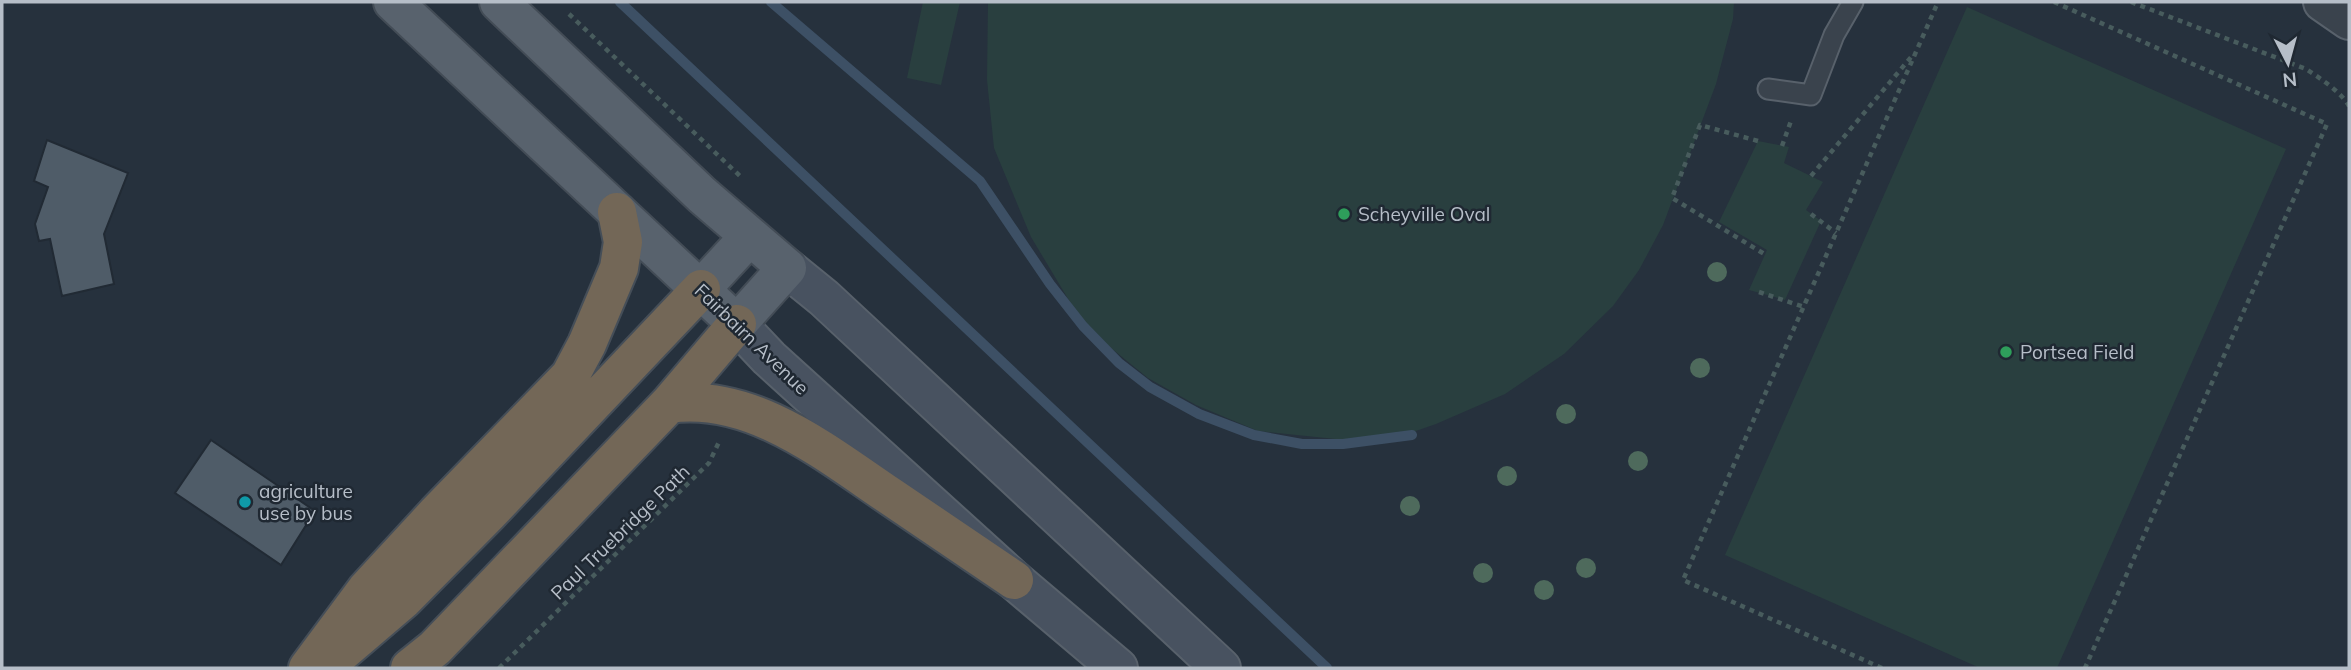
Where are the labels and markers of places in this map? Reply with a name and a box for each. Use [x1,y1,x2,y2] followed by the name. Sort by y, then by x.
[1358,202,1490,226] place label: Scheyville Oval
[1336,206,1352,222] marker: Scheyville Oval
[2020,340,2134,364] place label: Portsea Field
[1998,344,2014,360] marker: Portsea Field
[259,479,353,525] place label: agriculture use by bus
[237,494,253,510] marker: agriculture use by bus

